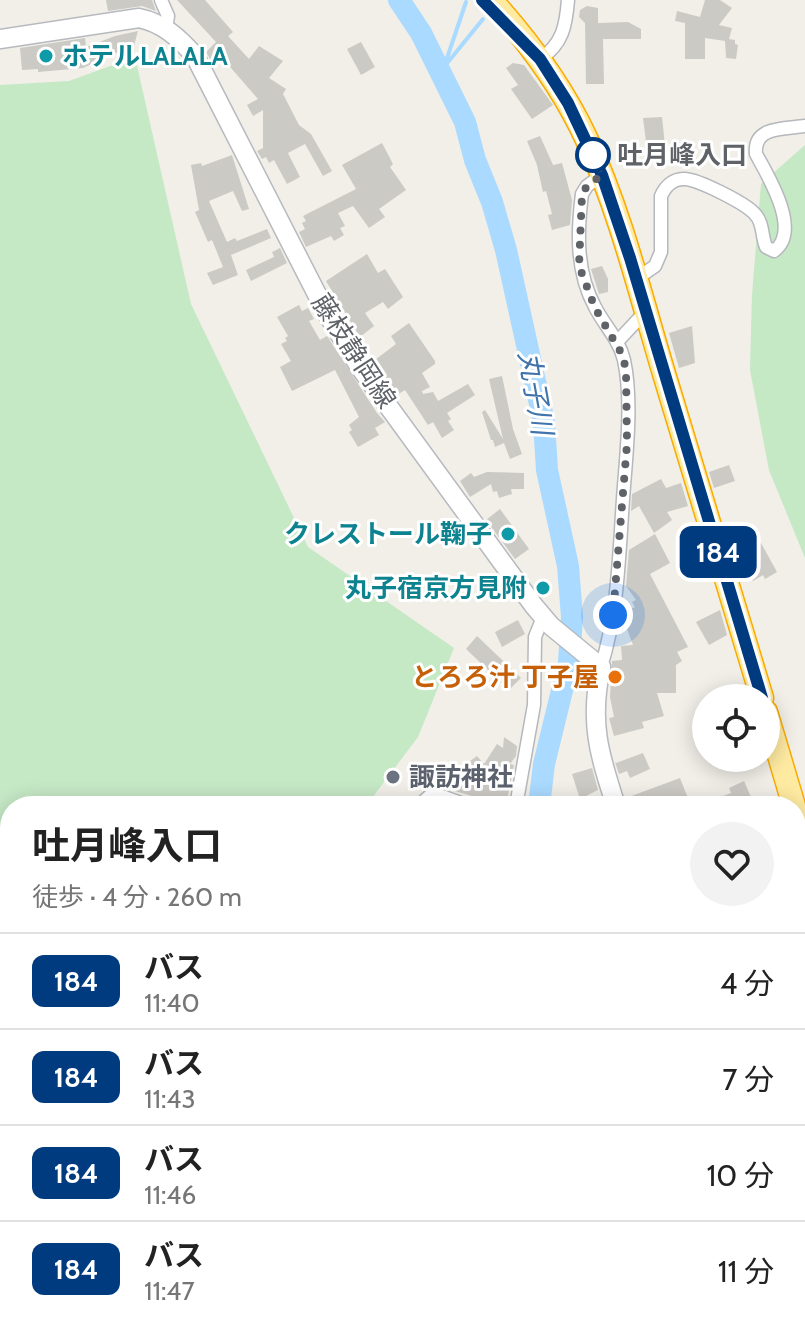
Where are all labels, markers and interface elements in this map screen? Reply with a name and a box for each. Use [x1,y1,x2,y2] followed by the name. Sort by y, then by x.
[62,40,229,72] place label: ホテルLALALA
[37,47,55,65] marker: ホテルLALALA
[576,138,610,172] marker: 吐月峰入口
[617,139,747,171] place label: 吐月峰入口
[305,288,403,414] street label: 藤枝静岡線
[512,349,561,440] water label: 丸子川
[284,518,492,550] place label: クレストール鞠子
[499,525,517,543] marker: クレストール鞠子
[672,526,764,578] line badge: 184
[696,535,740,569] text: 184
[345,572,527,604] place label: 丸子宿京方見附
[534,579,552,597] marker: 丸子宿京方見附
[593,595,633,635] your location
[411,661,599,693] place label: とろろ汁 丁子屋
[606,668,624,686] marker: とろろ汁 丁子屋
[692,684,780,772] map controls
[692,684,780,772] button: locate
[409,761,513,793] place label: 諏訪神社
[384,768,402,786] marker: 諏訪神社
[32,822,222,869] text: 吐月峰入口
[690,822,774,906] button: heart
[32,881,242,913] text: 徒歩 · 4 分 · 260 m
[144,949,204,986] text: バス
[54,964,98,998] text: 184
[720,965,774,1002] text: 4 分
[144,987,200,1019] text: 11:40
[144,1045,204,1082] text: バス
[54,1060,98,1094] text: 184
[722,1061,774,1098] text: 7 分
[144,1083,195,1115] text: 11:43
[144,1141,204,1178] text: バス
[54,1156,98,1190] text: 184
[707,1157,774,1194] text: 10 分
[144,1179,196,1211] text: 11:46
[144,1237,204,1274] text: バス
[54,1252,98,1286] text: 184
[718,1253,774,1290] text: 11 分
[144,1275,194,1307] text: 11:47

